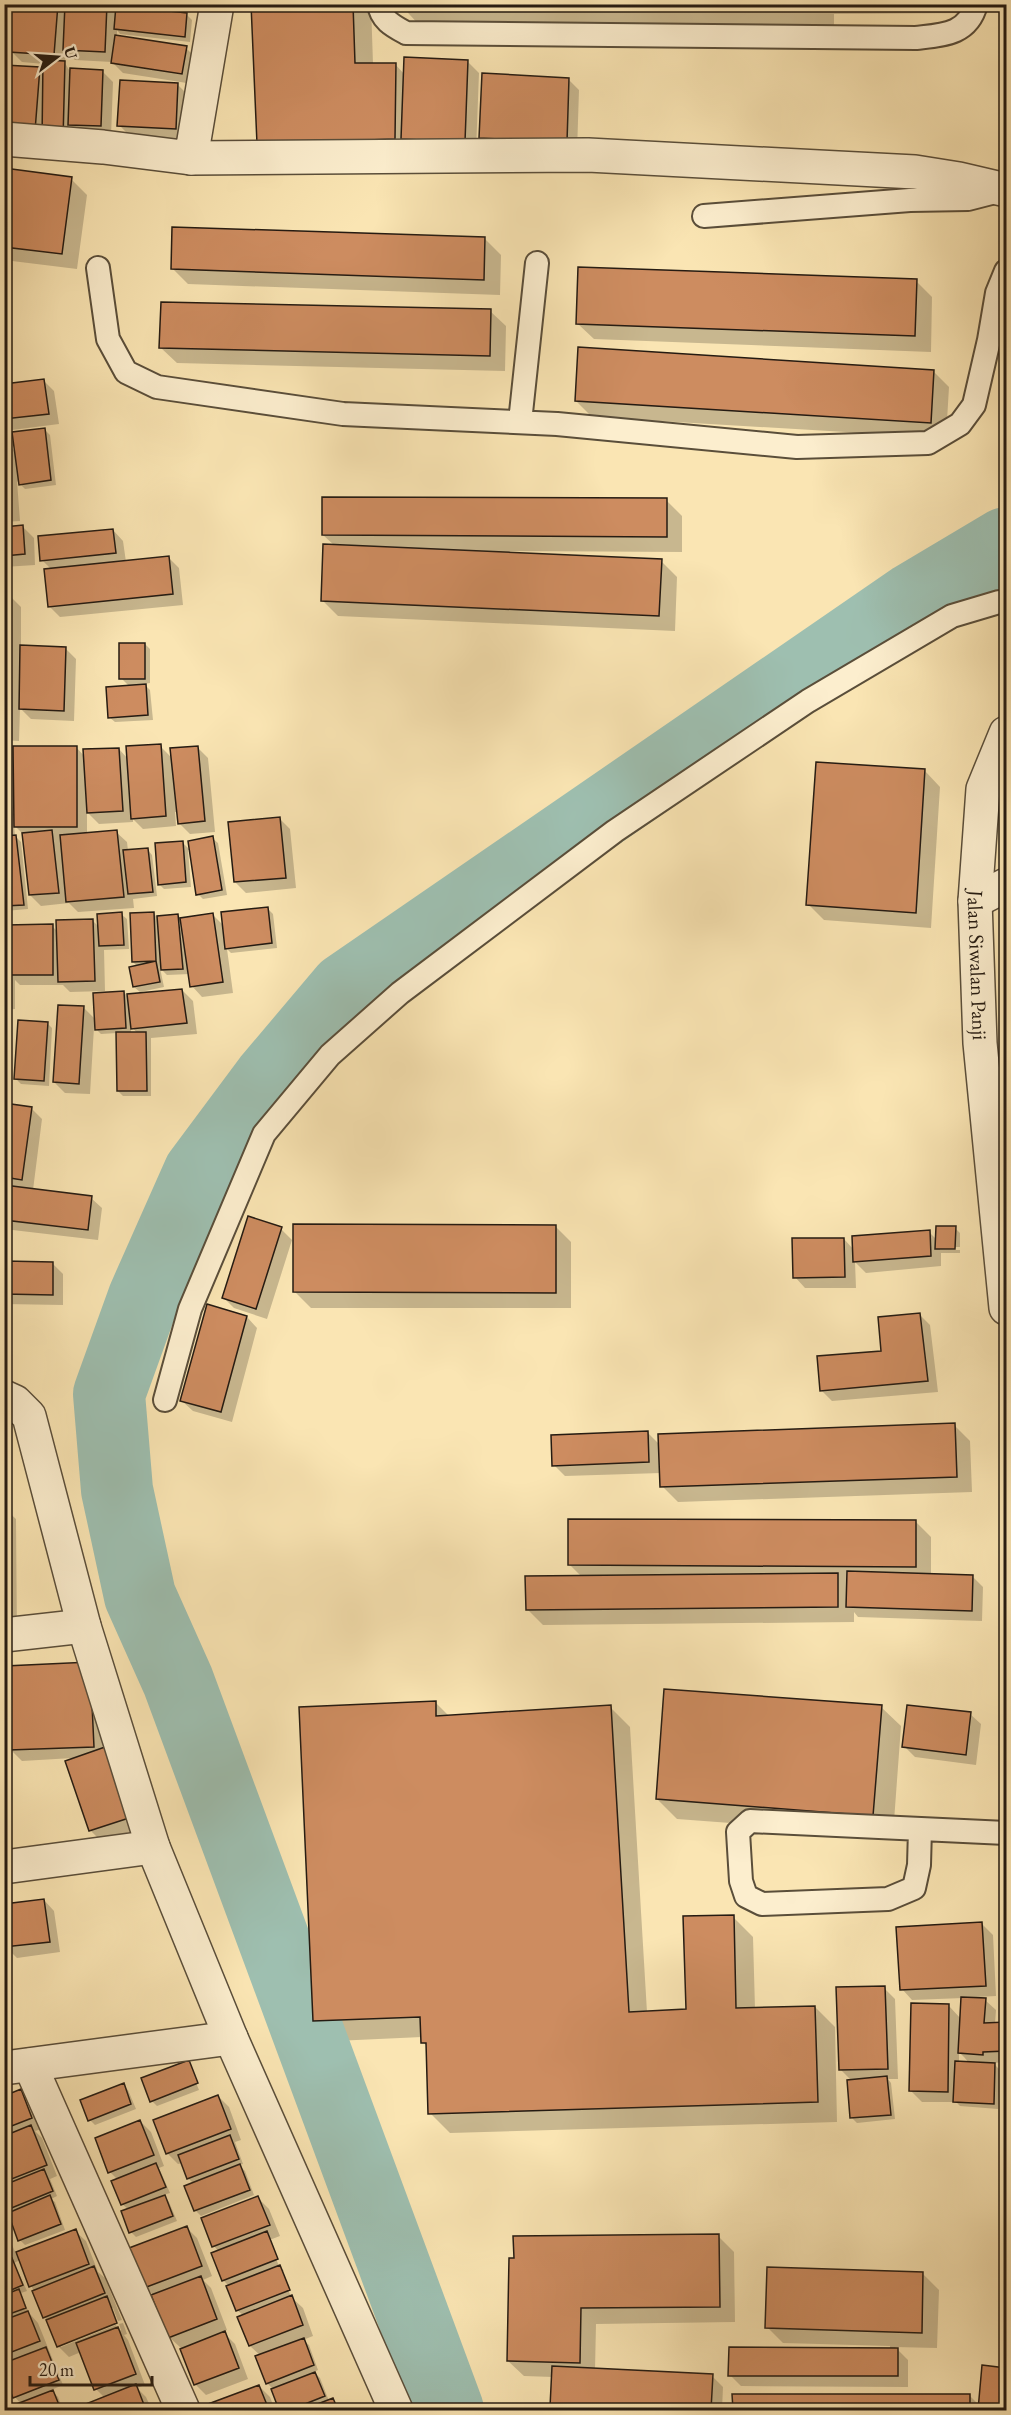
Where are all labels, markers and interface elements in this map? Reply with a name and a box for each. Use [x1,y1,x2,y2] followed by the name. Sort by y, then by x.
[27,27,87,87] north arrow
[59,44,83,62] text: U
[962,887,994,1041] street label: Jalan Siwalan Panji
[30,2349,152,2387] scale bar
[39,2358,74,2381] text: 20 m

